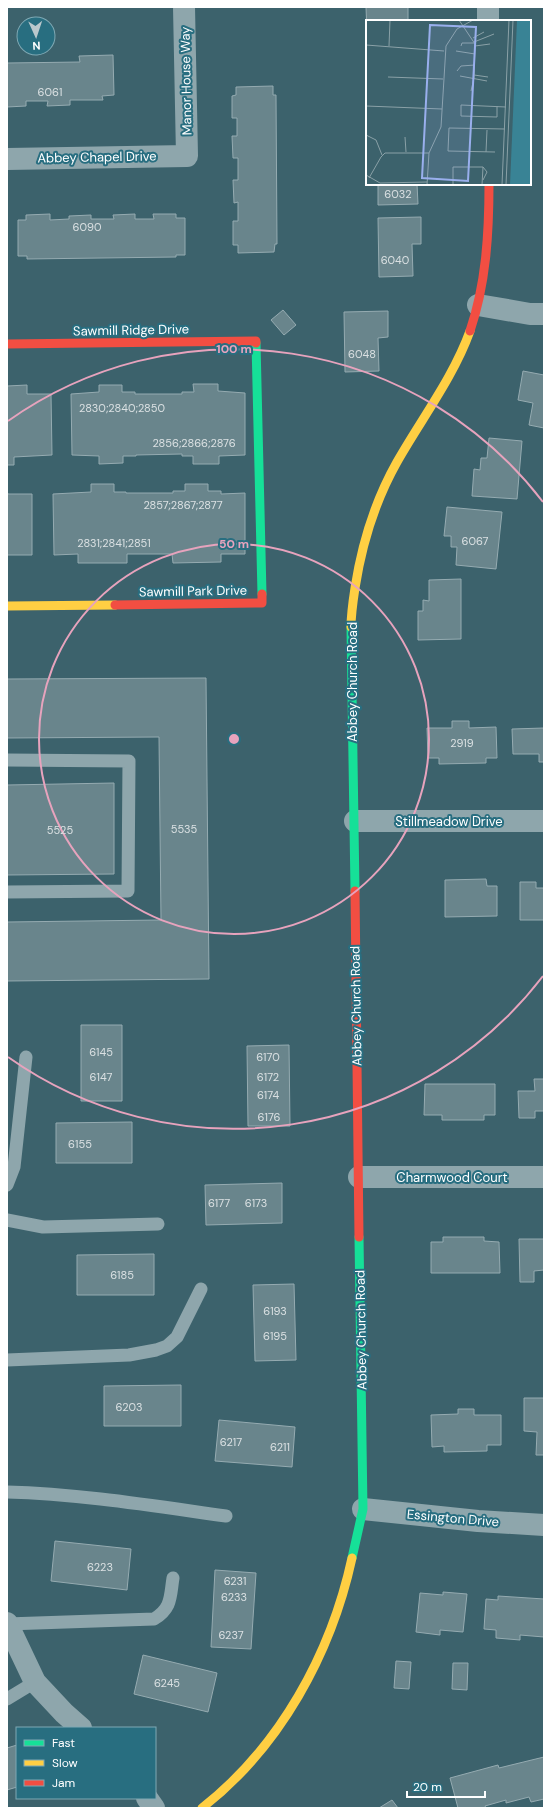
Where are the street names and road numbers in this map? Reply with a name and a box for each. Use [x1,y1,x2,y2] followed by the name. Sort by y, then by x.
[177,26,195,136] street label: Manor House Way
[37,147,157,167] street label: Abbey Chapel Drive
[73,320,189,340] street label: Sawmill Ridge Drive
[139,582,247,600] street label: Sawmill Park Drive
[344,622,361,742] street label: Abbey Church Road
[395,813,503,830] street label: Stillmeadow Drive
[346,946,366,1066] street label: Abbey Church Road
[396,1169,508,1186] street label: Charmwood Court
[351,1270,371,1390] street label: Abbey Church Road
[406,1505,500,1531] street label: Essington Drive

